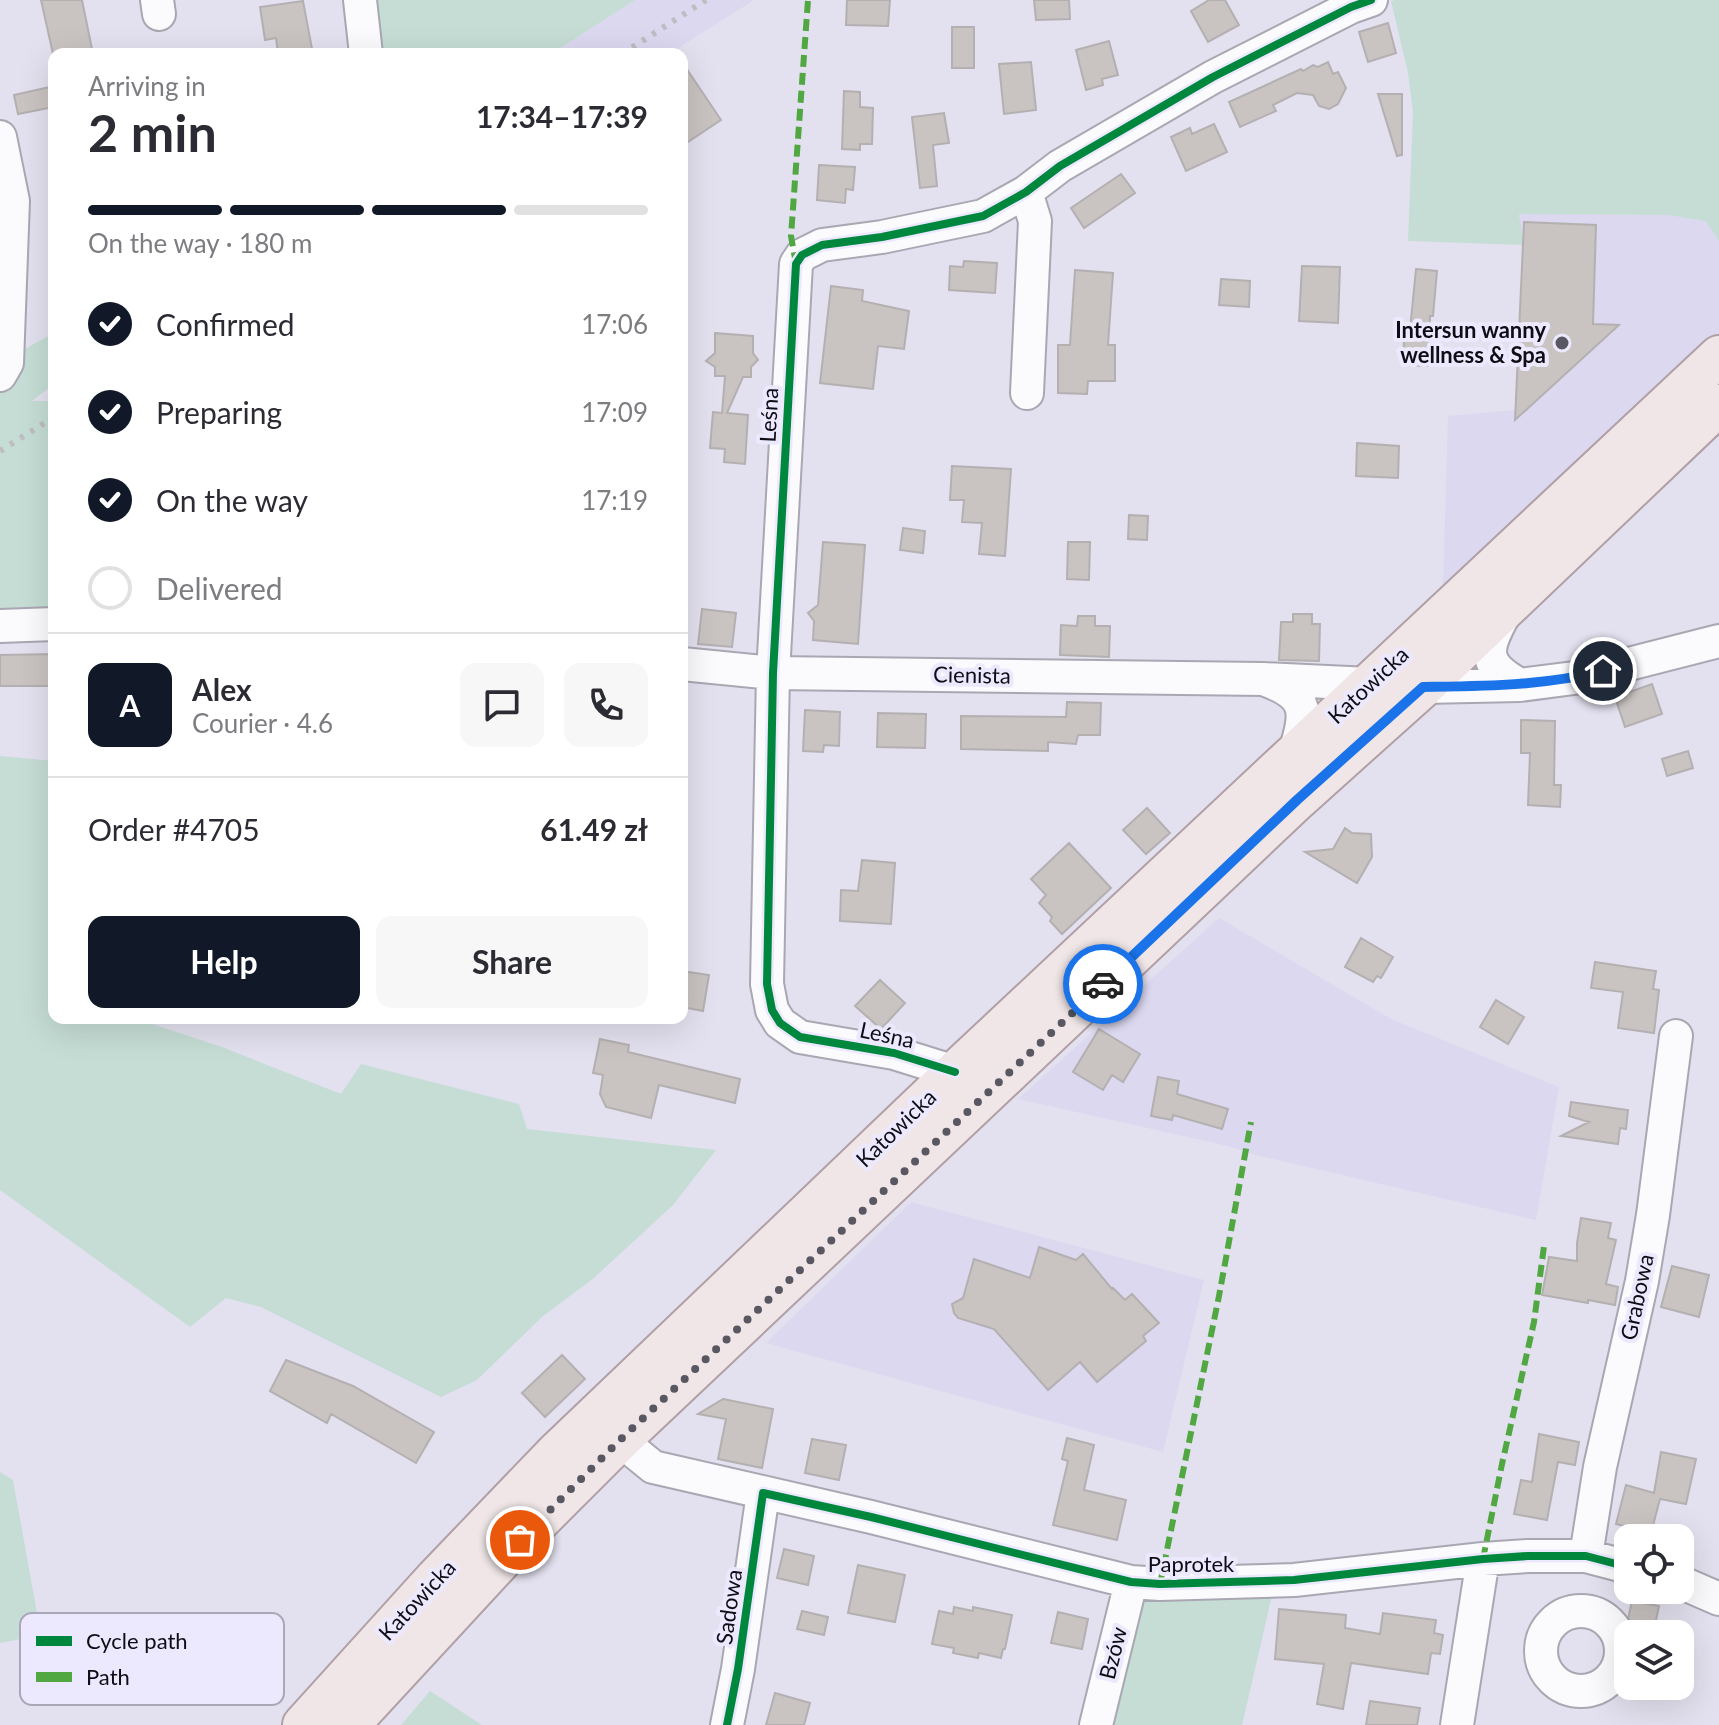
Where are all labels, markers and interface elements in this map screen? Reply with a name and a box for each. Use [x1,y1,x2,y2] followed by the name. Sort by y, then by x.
[88,70,206,102] text: Arriving in
[476,98,648,134] text: 17:34–17:39
[88,101,217,163] text: 2 min
[88,227,312,259] text: On the way · 180 m
[88,302,132,346] icon: check
[156,306,295,342] text: Confirmed
[581,308,648,340] text: 17:06
[1395,316,1546,368] place label: Intersun wanny wellness & Spa
[1553,334,1571,352] marker: Intersun wanny wellness & Spa
[754,387,783,443] street label: Leśna
[88,390,132,434] icon: check
[156,394,282,430] text: Preparing
[581,396,648,428] text: 17:09
[88,478,132,522] icon: check
[156,482,308,518] text: On the way
[581,484,648,516] text: 17:19
[156,570,283,606] text: Delivered
[1569,637,1637,705] pin
[1322,640,1414,729] street label: Katowicka
[1581,649,1625,693] icon: home
[933,660,1011,689] street label: Cienista
[460,663,544,747] button: chat
[564,663,648,747] button: phone
[192,671,252,707] text: Alex
[120,687,140,723] text: A
[192,707,333,739] text: Courier · 4.6
[88,811,260,847] text: Order #4705
[540,811,648,847] text: 61.49 zł
[88,916,360,1008] button: Help
[376,916,648,1008] button: Share
[1063,944,1143,1024] courier
[1081,962,1125,1006] icon: car
[857,1016,917,1053] street label: Leśna
[850,1083,941,1172] street label: Katowicka
[1614,1251,1659,1342] street label: Grabowa
[486,1506,554,1574] pin
[498,1518,542,1562] icon: bag
[1614,1524,1694,1700] map controls
[1614,1524,1694,1604] button: locate
[1148,1550,1235,1577] street label: Paprotek
[372,1554,461,1646] street label: Katowicka
[710,1568,747,1646] street label: Sadowa
[20,1613,284,1705] legend
[1614,1620,1694,1700] button: layers
[1093,1624,1132,1682] street label: Bzów
[86,1627,188,1654] text: Cycle path
[86,1663,130,1690] text: Path

